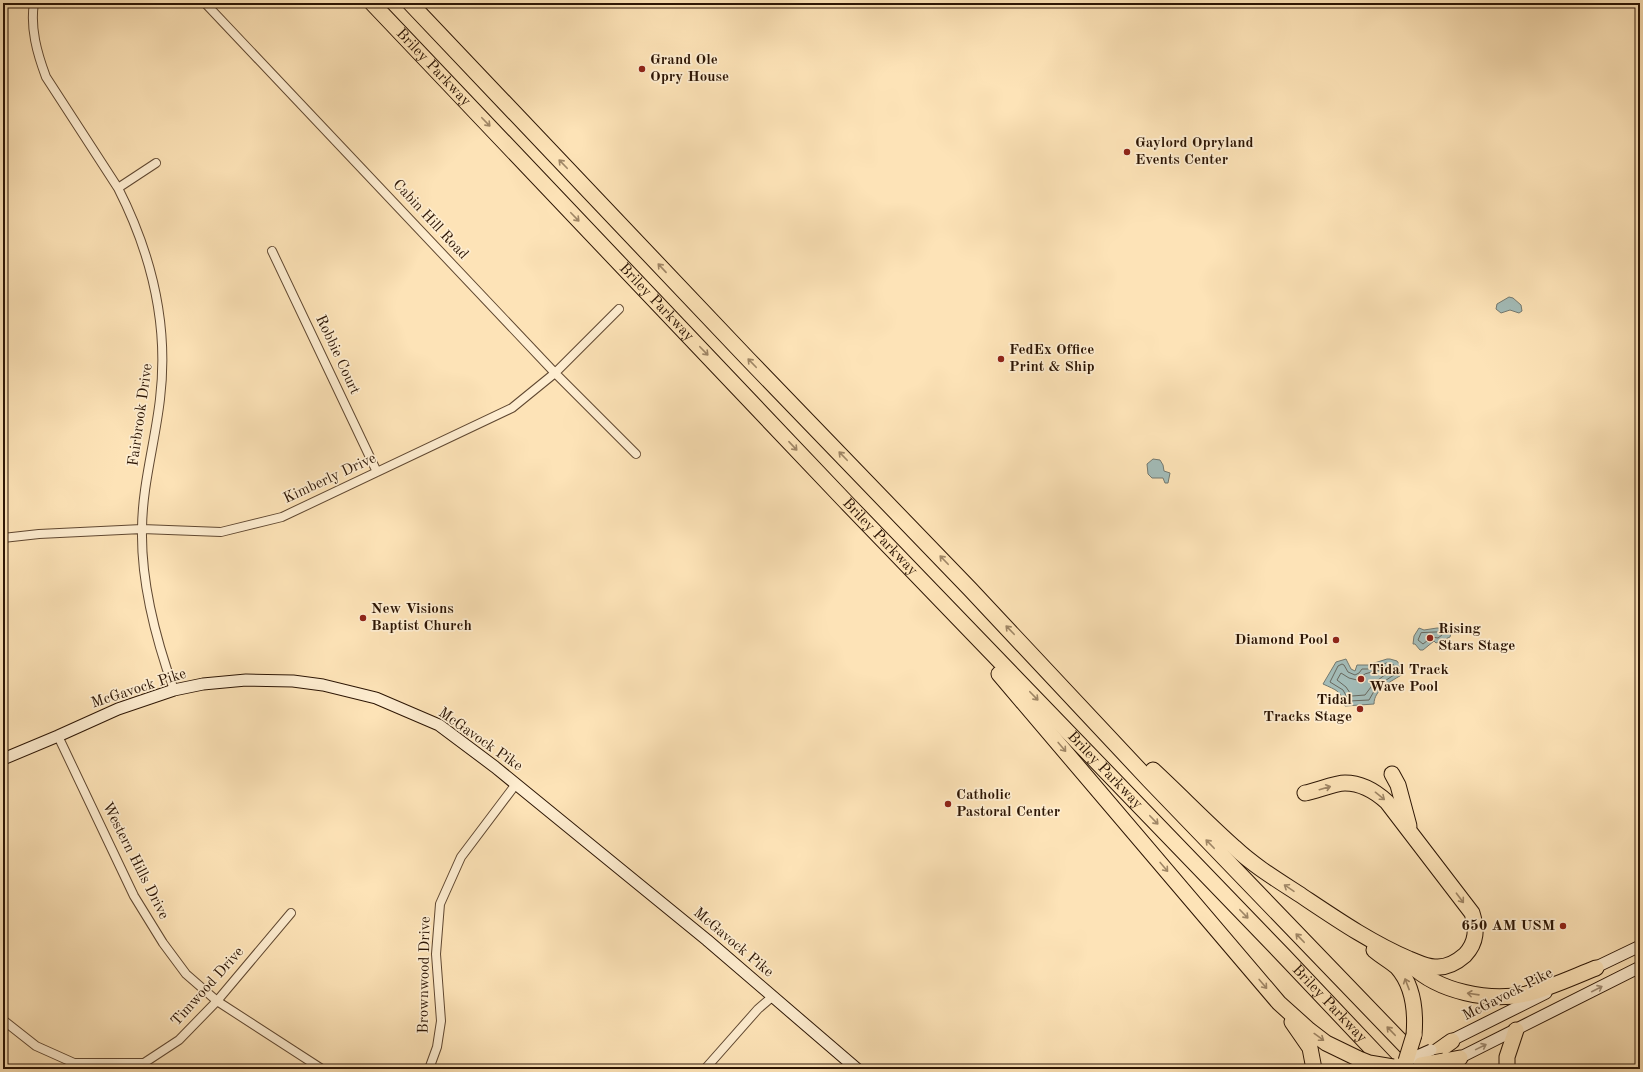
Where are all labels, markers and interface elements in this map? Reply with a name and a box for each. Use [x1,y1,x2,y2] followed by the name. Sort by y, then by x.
[393,26,474,109] street label: Briley Parkway
[650,53,729,85] place label: Grand Ole Opry House
[637,64,647,74] marker: Grand Ole Opry House
[481,117,490,127] one-way arrow
[1135,136,1254,168] place label: Gaylord Opryland Events Center
[1122,147,1132,157] marker: Gaylord Opryland Events Center
[558,159,568,169] one-way arrow
[389,177,471,263] street label: Cabin Hill Road
[570,212,580,222] one-way arrow
[616,261,697,344] street label: Briley Parkway
[658,263,667,274] one-way arrow
[312,313,362,397] street label: Robbie Court
[1009,343,1095,375] place label: FedEx Office Print & Ship
[699,346,708,356] one-way arrow
[996,354,1006,364] marker: FedEx Office Print & Ship
[747,358,757,368] one-way arrow
[126,363,156,467] street label: Fairbrook Drive
[788,440,797,450] one-way arrow
[281,451,379,507] street label: Kimberly Drive
[838,451,848,461] one-way arrow
[839,496,920,579] street label: Briley Parkway
[939,555,948,565] one-way arrow
[371,602,472,634] place label: New Visions Baptist Church
[358,613,368,623] marker: New Visions Baptist Church
[1438,622,1515,654] place label: Rising Stars Stage
[1005,625,1015,635] one-way arrow
[1234,633,1328,648] place label: Diamond Pool
[1425,633,1435,643] marker: Rising Stars Stage
[1331,635,1341,645] marker: Diamond Pool
[1369,663,1450,695] place label: Tidal Track Wave Pool
[90,667,188,711] street label: McGavock Pike
[1356,674,1366,684] marker: Tidal Track Wave Pool
[1029,691,1039,701] one-way arrow
[1263,693,1352,725] place label: Tidal Tracks Stage
[1355,704,1365,714] marker: Tidal Tracks Stage
[435,705,525,775] street label: McGavock Pike
[1064,729,1145,812] street label: Briley Parkway
[1057,741,1066,751] one-way arrow
[1318,784,1331,791] one-way arrow
[956,788,1061,820] place label: Catholic Pastoral Center
[1374,791,1385,800] one-way arrow
[943,799,953,809] marker: Catholic Pastoral Center
[99,800,171,922] street label: Western Hills Drive
[1149,815,1158,825] one-way arrow
[1206,839,1215,849] one-way arrow
[1160,862,1169,873] one-way arrow
[1284,884,1295,892] one-way arrow
[1456,892,1464,903] one-way arrow
[690,905,776,981] street label: McGavock Pike
[1239,909,1249,919] one-way arrow
[416,916,434,1034] street label: Brownwood Drive
[1461,919,1555,934] place label: 650 AM USM
[1558,921,1568,931] marker: 650 AM USM
[1296,933,1305,943] one-way arrow
[169,945,247,1029] street label: Timwood Drive
[1289,962,1370,1046] street label: Briley Parkway
[1460,966,1556,1024] street label: McGavock Pike
[1403,978,1410,990] one-way arrow
[1259,979,1268,989] one-way arrow
[1591,984,1603,992] one-way arrow
[1467,990,1480,998] one-way arrow
[1386,1026,1395,1036] one-way arrow
[1313,1033,1324,1042] one-way arrow
[1475,1043,1487,1050] one-way arrow

